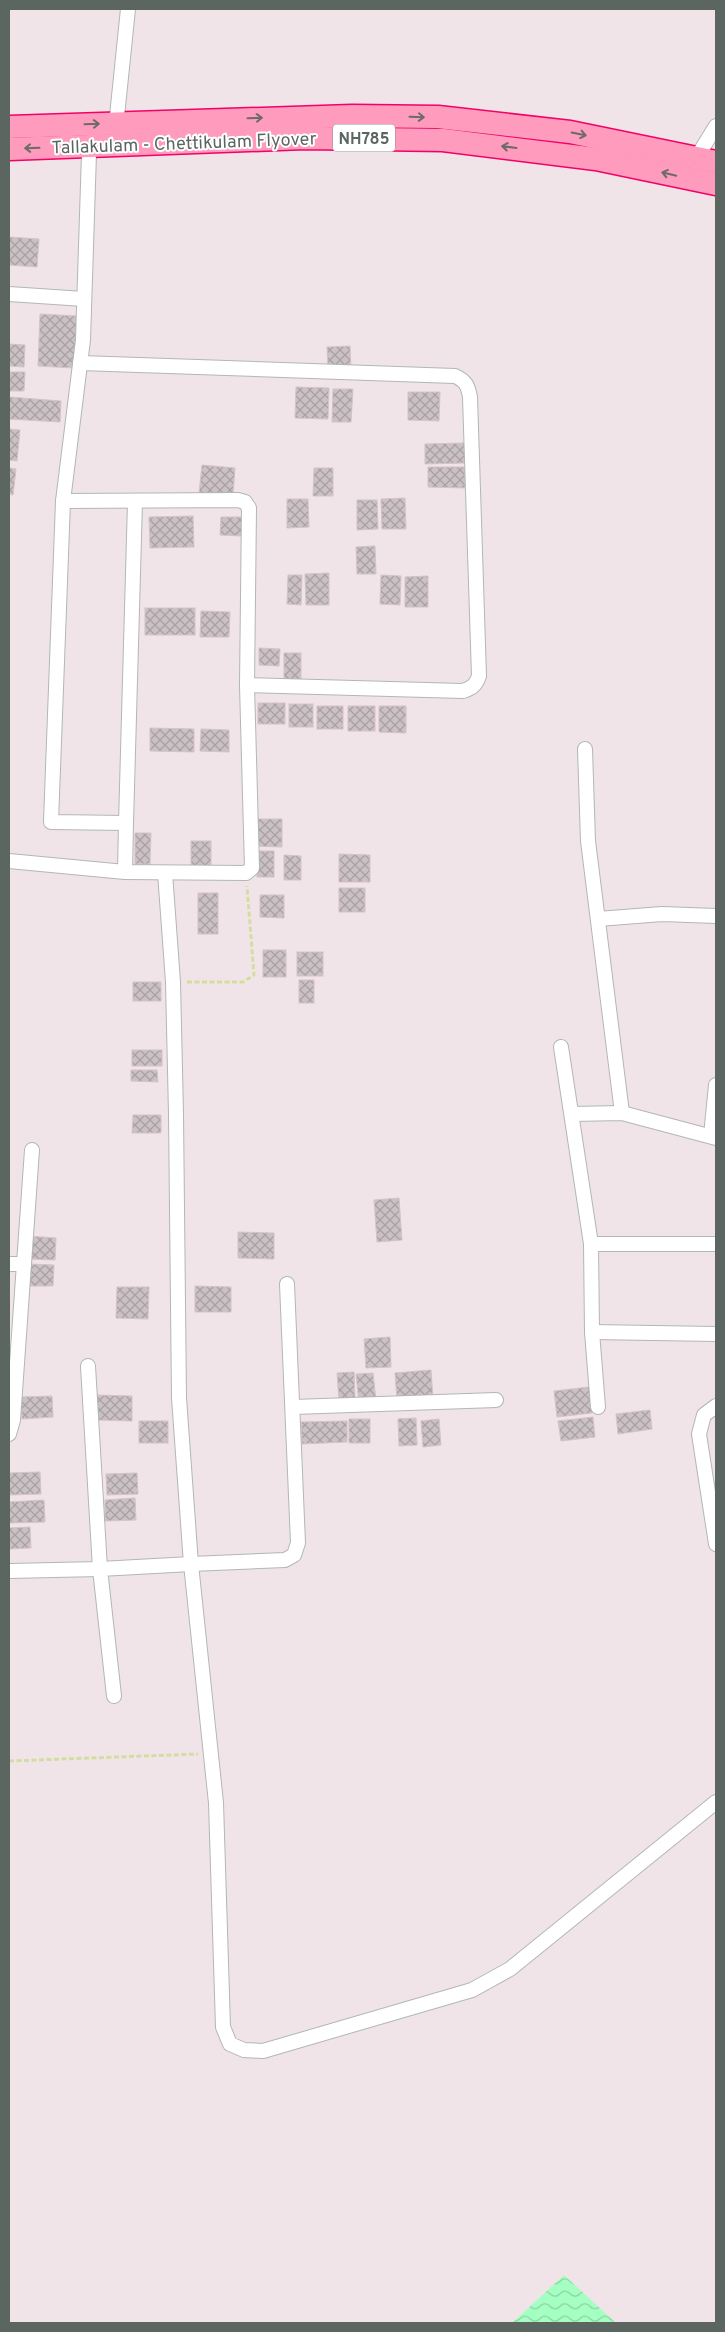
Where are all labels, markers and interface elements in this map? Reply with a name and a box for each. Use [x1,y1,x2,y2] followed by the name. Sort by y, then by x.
[409,112,425,121] one-way arrow
[247,114,263,123] one-way arrow
[84,119,100,129] one-way arrow
[333,125,395,152] road number: NH785
[51,128,317,161] street label: Tallakulam - Chettikulam Flyover
[570,130,586,140] one-way arrow
[501,142,517,152] one-way arrow
[24,143,40,153] one-way arrow
[661,169,677,178] one-way arrow

